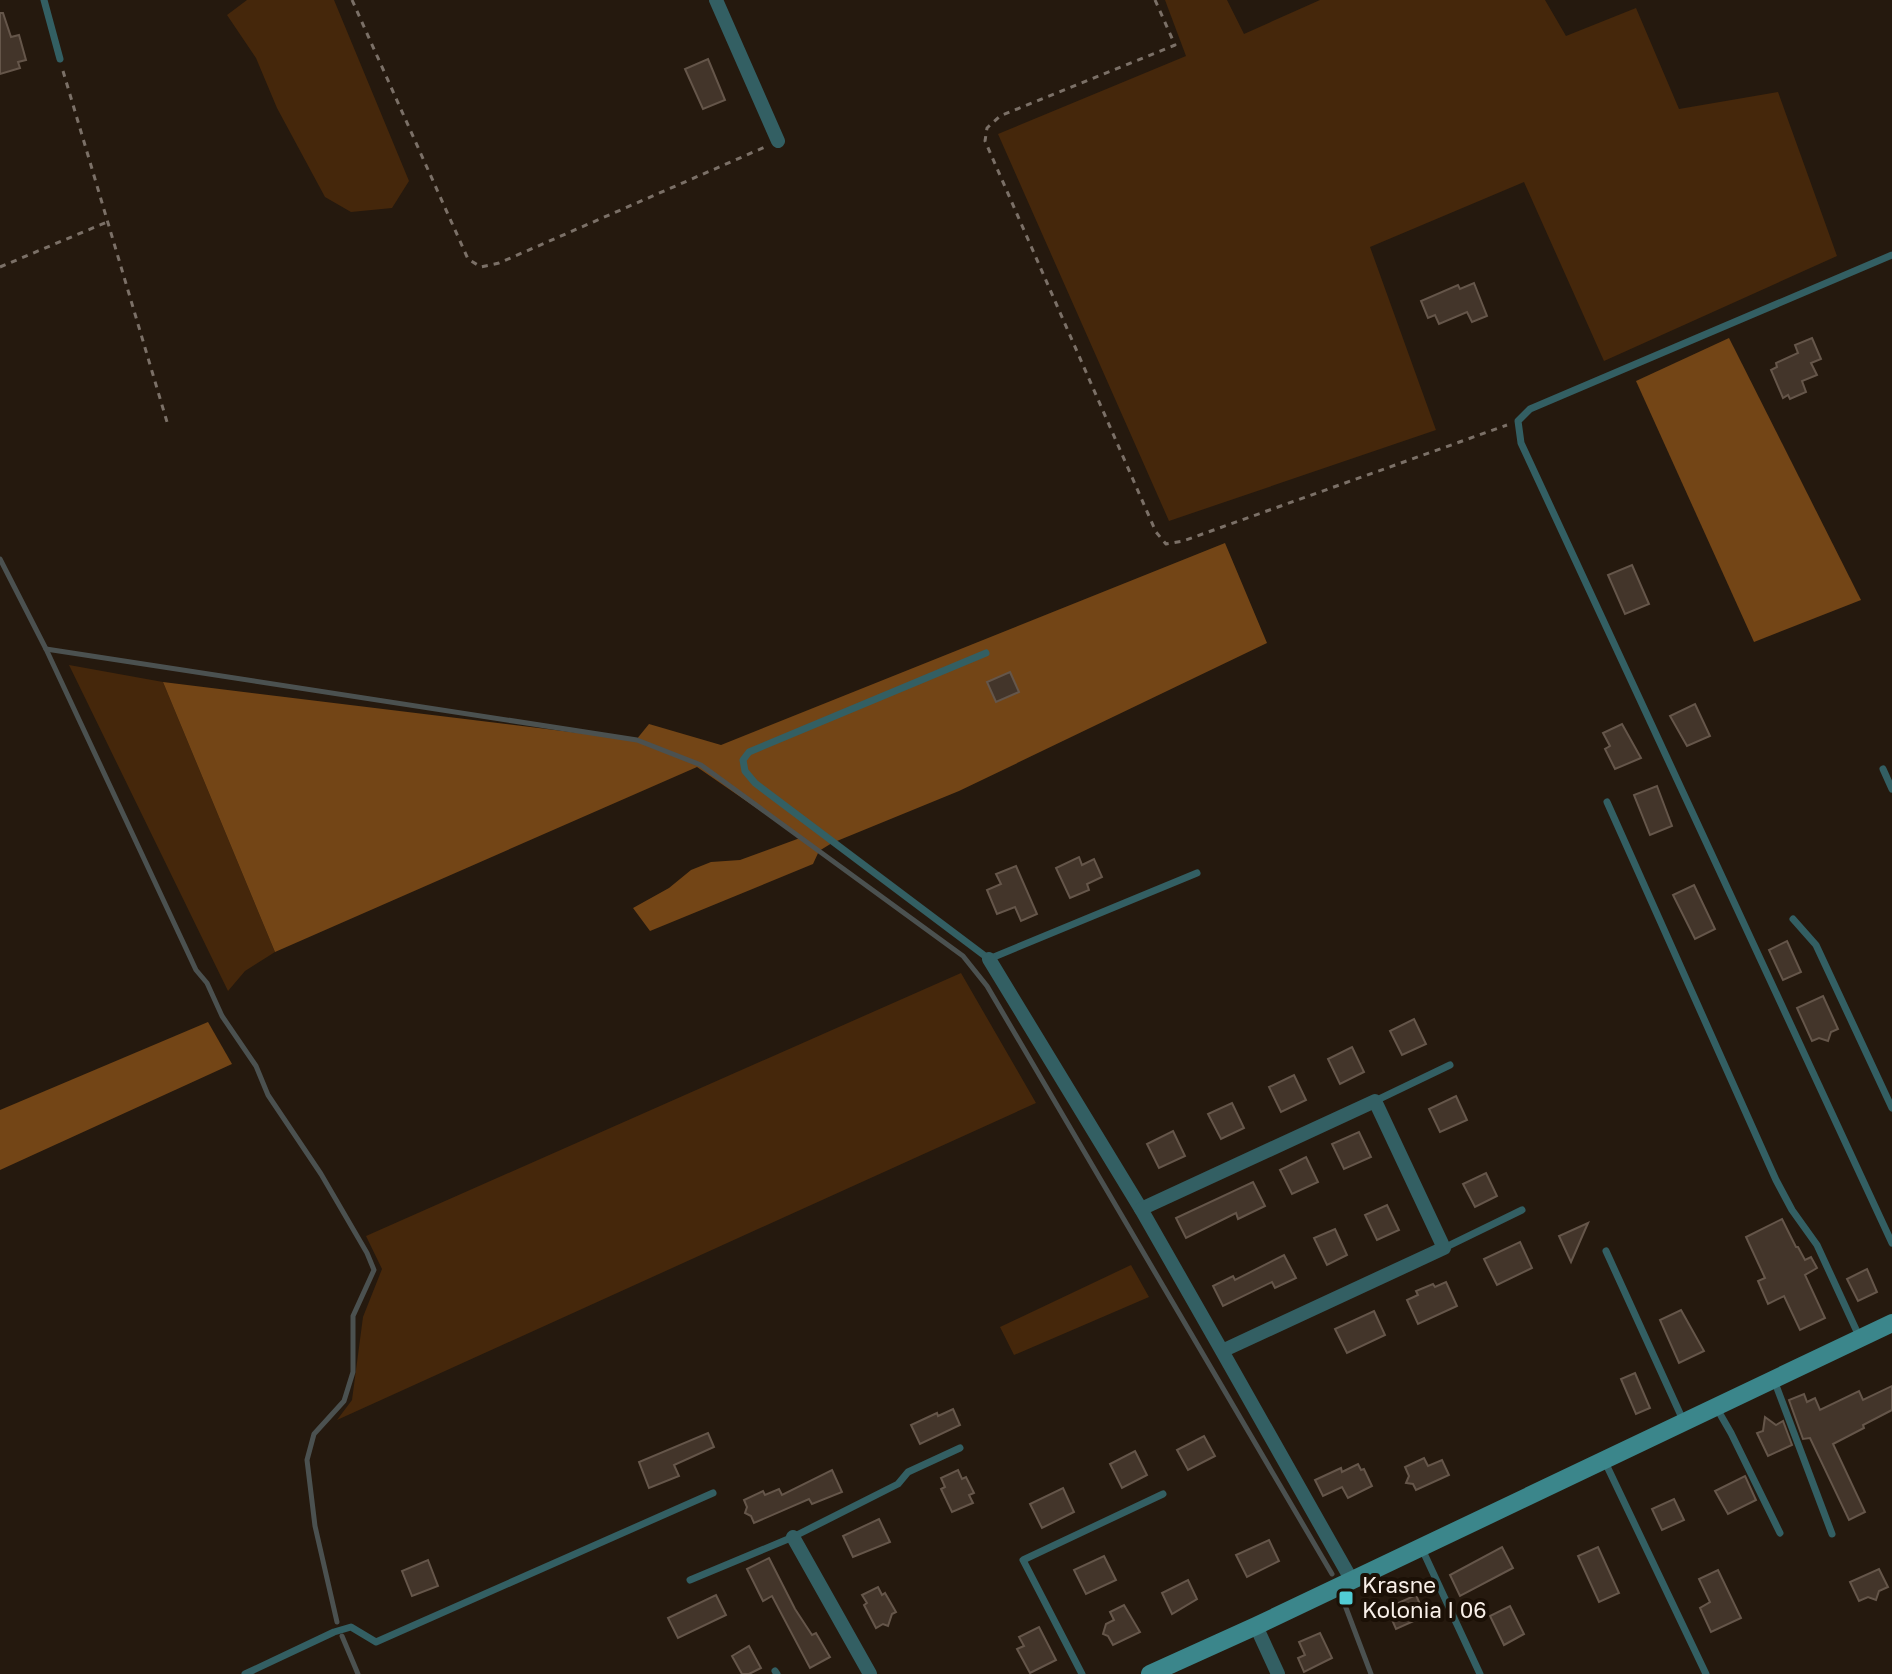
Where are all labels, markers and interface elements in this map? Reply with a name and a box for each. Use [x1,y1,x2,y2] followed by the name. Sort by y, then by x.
[1362,1571,1487,1623] place label: Krasne Kolonia I 06
[1337,1589,1355,1607] marker: Krasne Kolonia I 06

